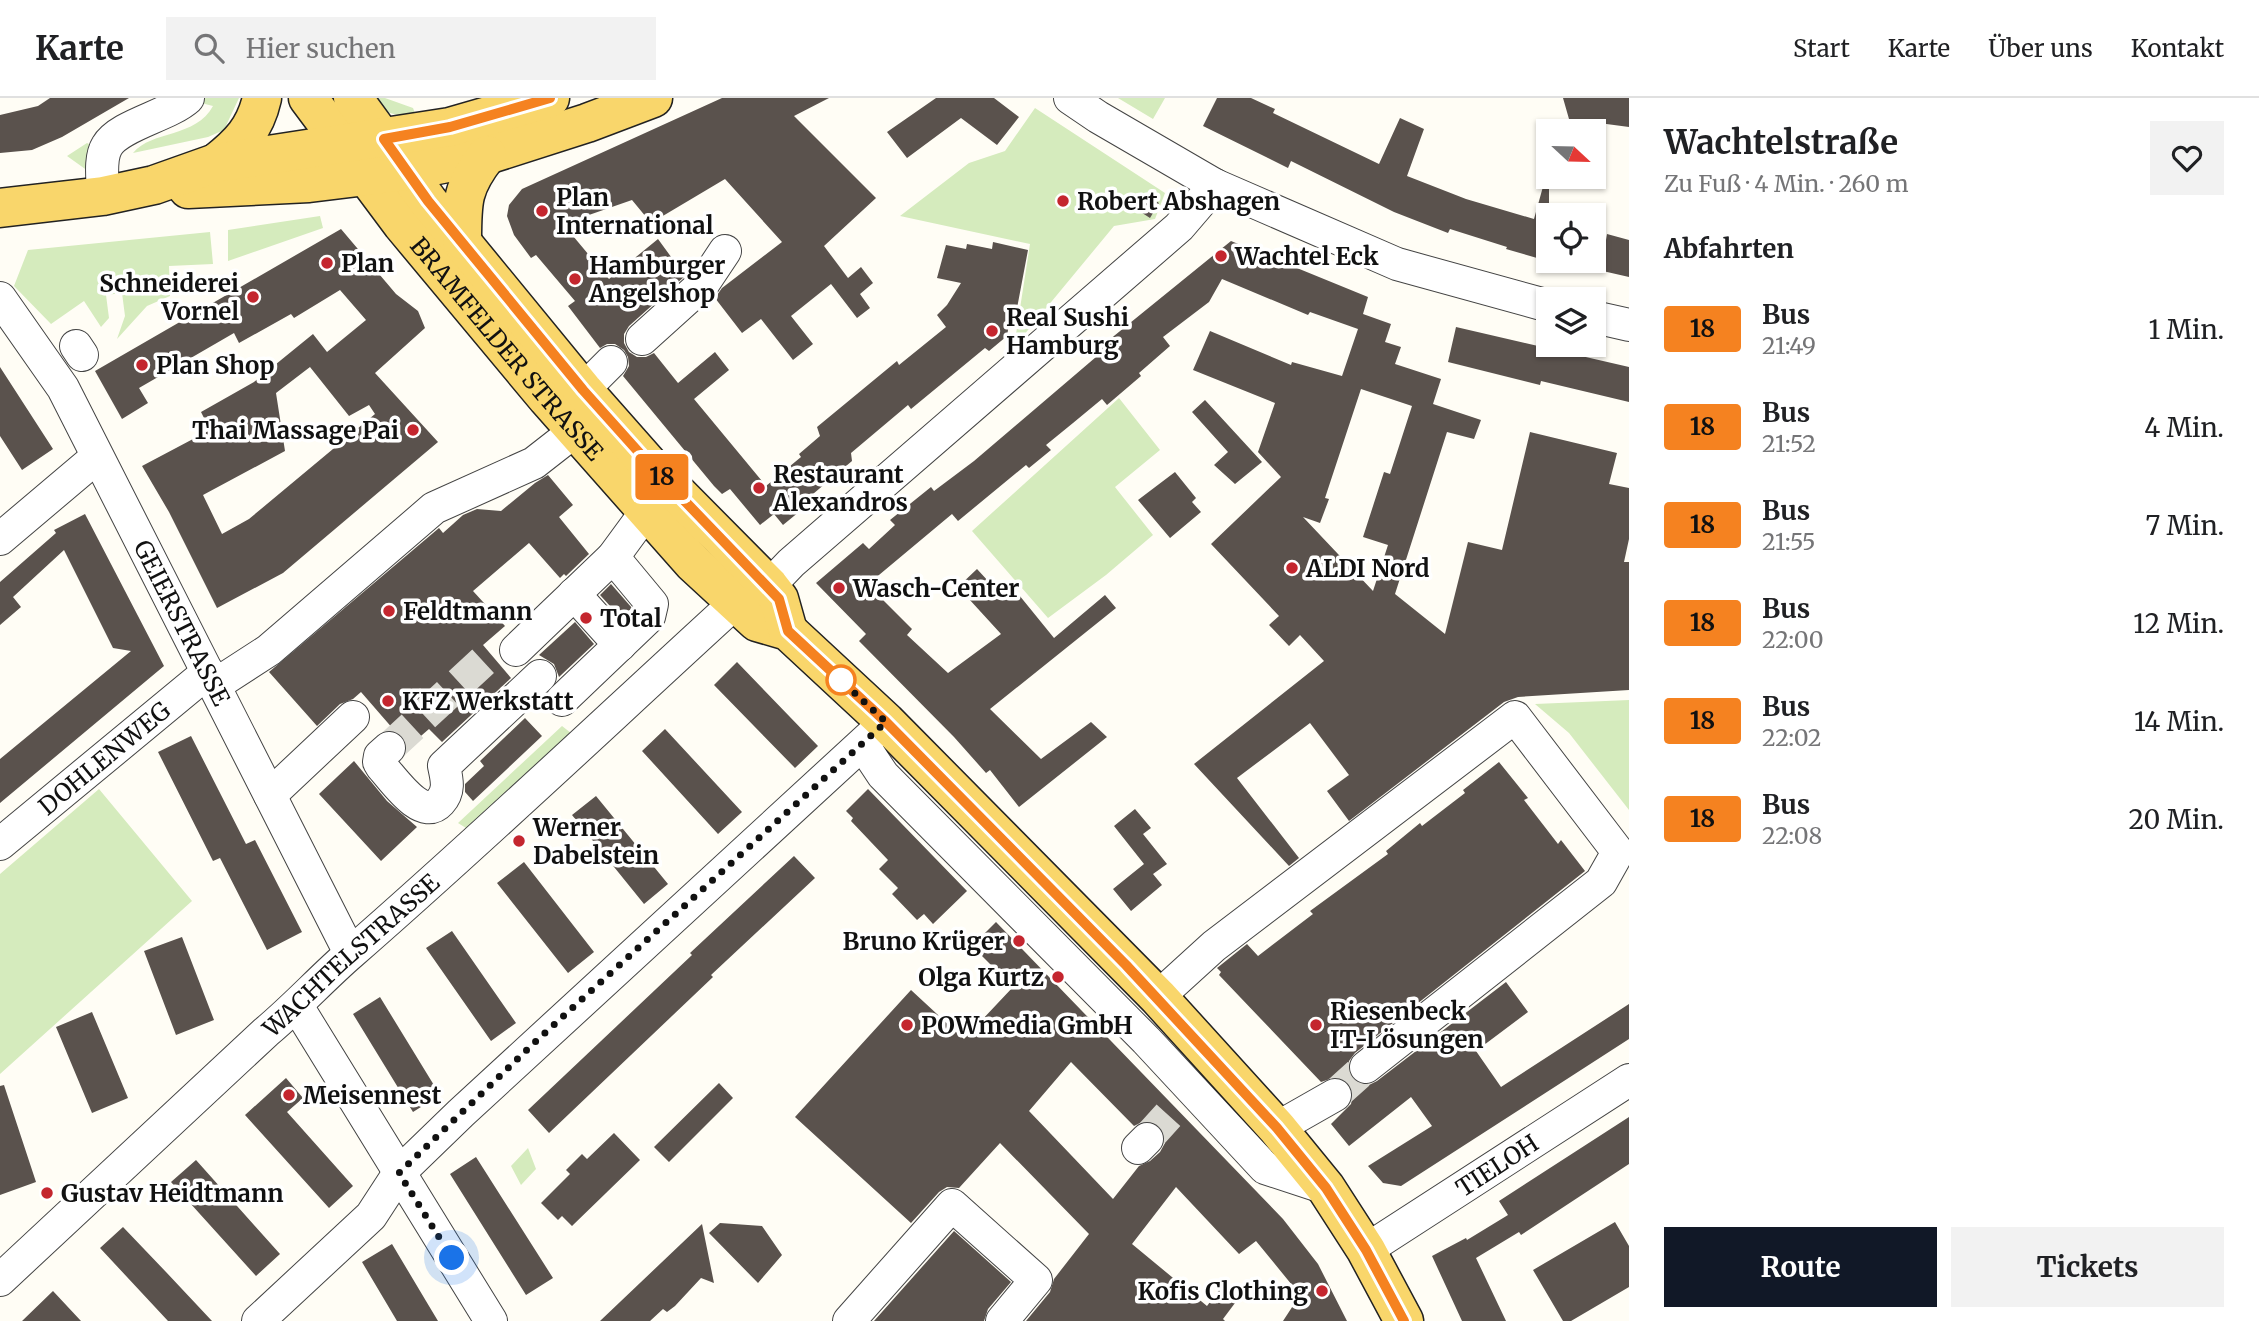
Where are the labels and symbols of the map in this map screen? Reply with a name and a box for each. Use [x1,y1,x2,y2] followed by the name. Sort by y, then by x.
[1536,119,1606,189] north arrow
[556,182,714,241] place label: Plan International
[1077,186,1280,217] place label: Robert Abshagen
[1055,193,1071,209] marker: Robert Abshagen
[534,203,550,219] marker: Plan International
[404,231,611,467] street label: BRAMFELDER STRASSE
[1234,241,1379,272] place label: Wachtel Eck
[341,248,394,279] place label: Plan
[1213,248,1229,264] marker: Wachtel Eck
[588,250,726,309] place label: Hamburger Angelshop
[319,255,335,271] marker: Plan
[99,268,239,327] place label: Schneiderei Vornel
[567,271,583,287] marker: Hamburger Angelshop
[245,289,261,305] marker: Schneiderei Vornel
[1006,302,1129,361] place label: Real Sushi Hamburg
[984,323,1000,339] marker: Real Sushi Hamburg
[156,350,275,381] place label: Plan Shop
[134,357,150,373] marker: Plan Shop
[192,415,399,446] place label: Thai Massage Pai
[405,422,421,438] marker: Thai Massage Pai
[630,454,694,500] line badge: 18
[772,459,908,518] place label: Restaurant Alexandros
[751,480,767,496] marker: Restaurant Alexandros
[127,535,237,711] street label: GEIERSTRASSE
[1305,553,1430,584] place label: ALDI Nord
[1284,560,1300,576] marker: ALDI Nord
[852,573,1020,604] place label: Wasch-Center
[831,580,847,596] marker: Wasch-Center
[403,596,532,627] place label: Feldtmann
[381,603,397,619] marker: Feldtmann
[600,603,662,634] place label: Total
[578,610,594,626] marker: Total
[826,665,856,695] unlabelled marker
[402,686,574,717] place label: KFZ Werkstatt
[380,693,396,709] marker: KFZ Werkstatt
[32,694,177,821] street label: DOHLENWEG
[532,812,659,871] place label: Werner Dabelstein
[511,833,527,849] marker: Werner Dabelstein
[255,866,446,1044] street label: WACHTELSTRASSE
[843,926,1005,957] place label: Bruno Krüger
[1011,933,1027,949] marker: Bruno Krüger
[918,962,1044,993] place label: Olga Kurtz
[1050,969,1066,985] marker: Olga Kurtz
[1330,996,1484,1055] place label: Riesenbeck IT-Lösungen
[921,1010,1133,1041] place label: POWmedia GmbH
[899,1017,915,1033] marker: POWmedia GmbH
[1308,1017,1324,1033] marker: Riesenbeck IT-Lösungen
[303,1080,442,1111] place label: Meisennest
[281,1087,297,1103] marker: Meisennest
[1450,1127,1544,1203] street label: TIELOH
[61,1178,283,1209] place label: Gustav Heidtmann
[39,1185,55,1201] marker: Gustav Heidtmann
[434,1240,469,1275] your location
[1137,1276,1308,1307] place label: Kofis Clothing
[1314,1283,1330,1299] marker: Kofis Clothing

